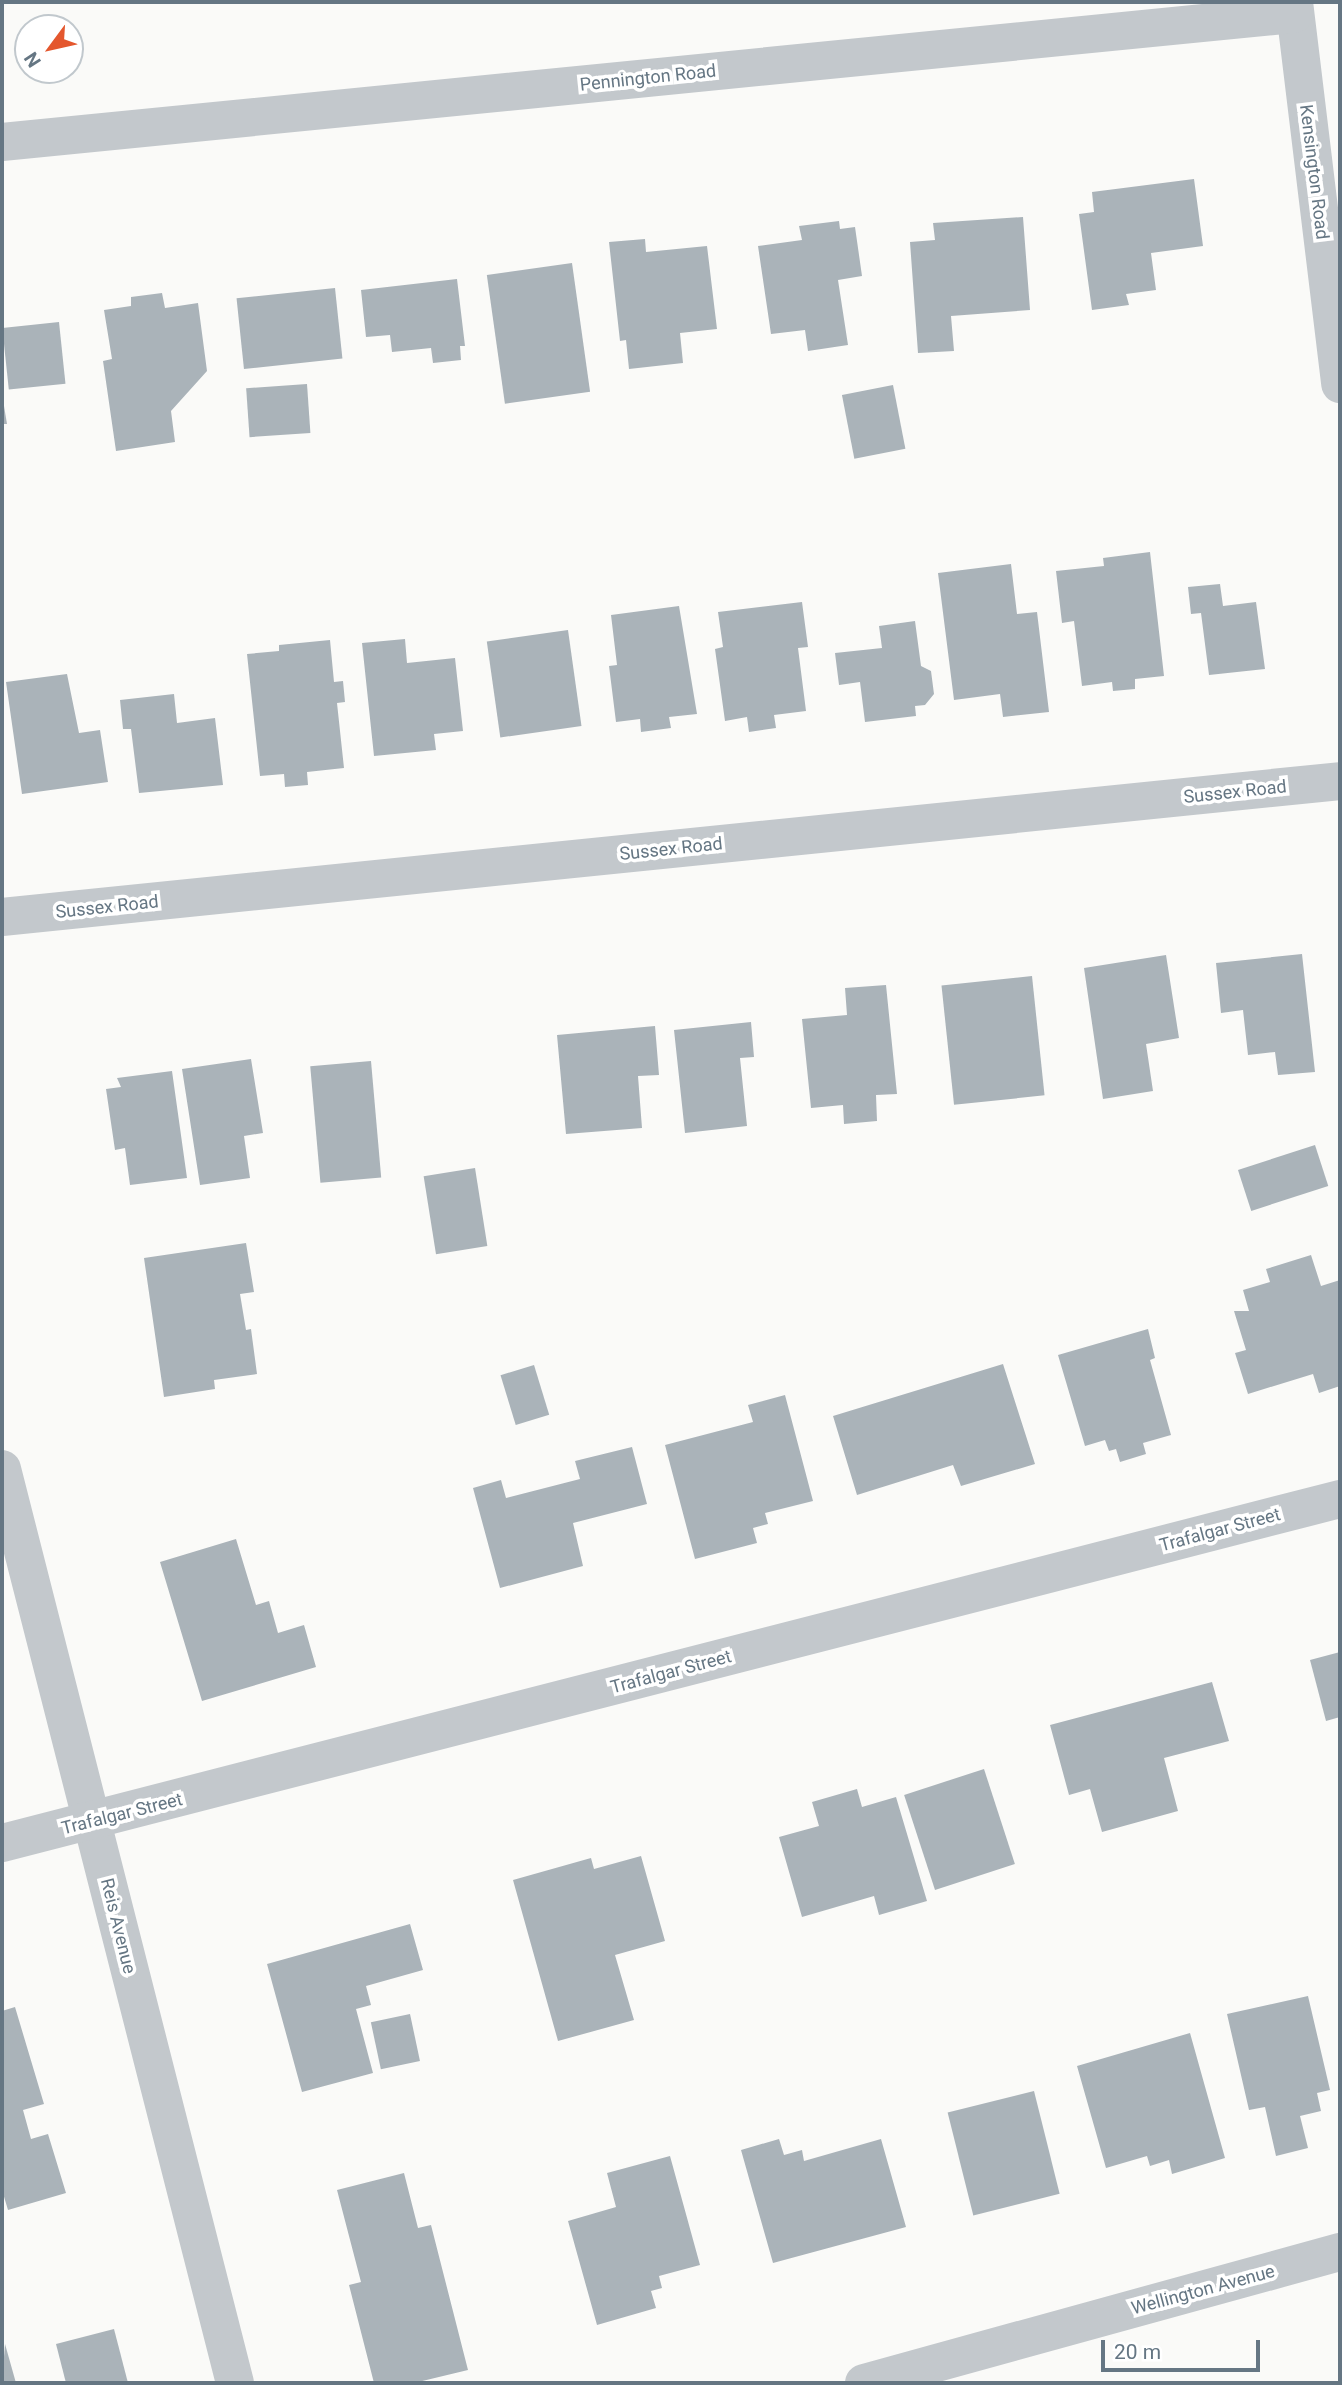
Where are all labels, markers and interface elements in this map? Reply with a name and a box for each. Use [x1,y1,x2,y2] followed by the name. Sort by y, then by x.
[14,14,84,84] north arrow
[19,48,46,72] text: N
[579,60,717,96] street label: Pennington Road
[1295,103,1333,241] street label: Kensington Road
[1182,776,1288,808] street label: Sussex Road
[618,833,724,865] street label: Sussex Road
[54,891,160,923] street label: Sussex Road
[1157,1504,1283,1556] street label: Trafalgar Street
[608,1646,734,1698] street label: Trafalgar Street
[59,1789,185,1839] street label: Trafalgar Street
[96,1876,140,1976] street label: Reis Avenue
[1129,2260,1277,2320] street label: Wellington Avenue
[1104,2326,1263,2370] scale bar
[1114,2340,1161,2364] text: 20 m

